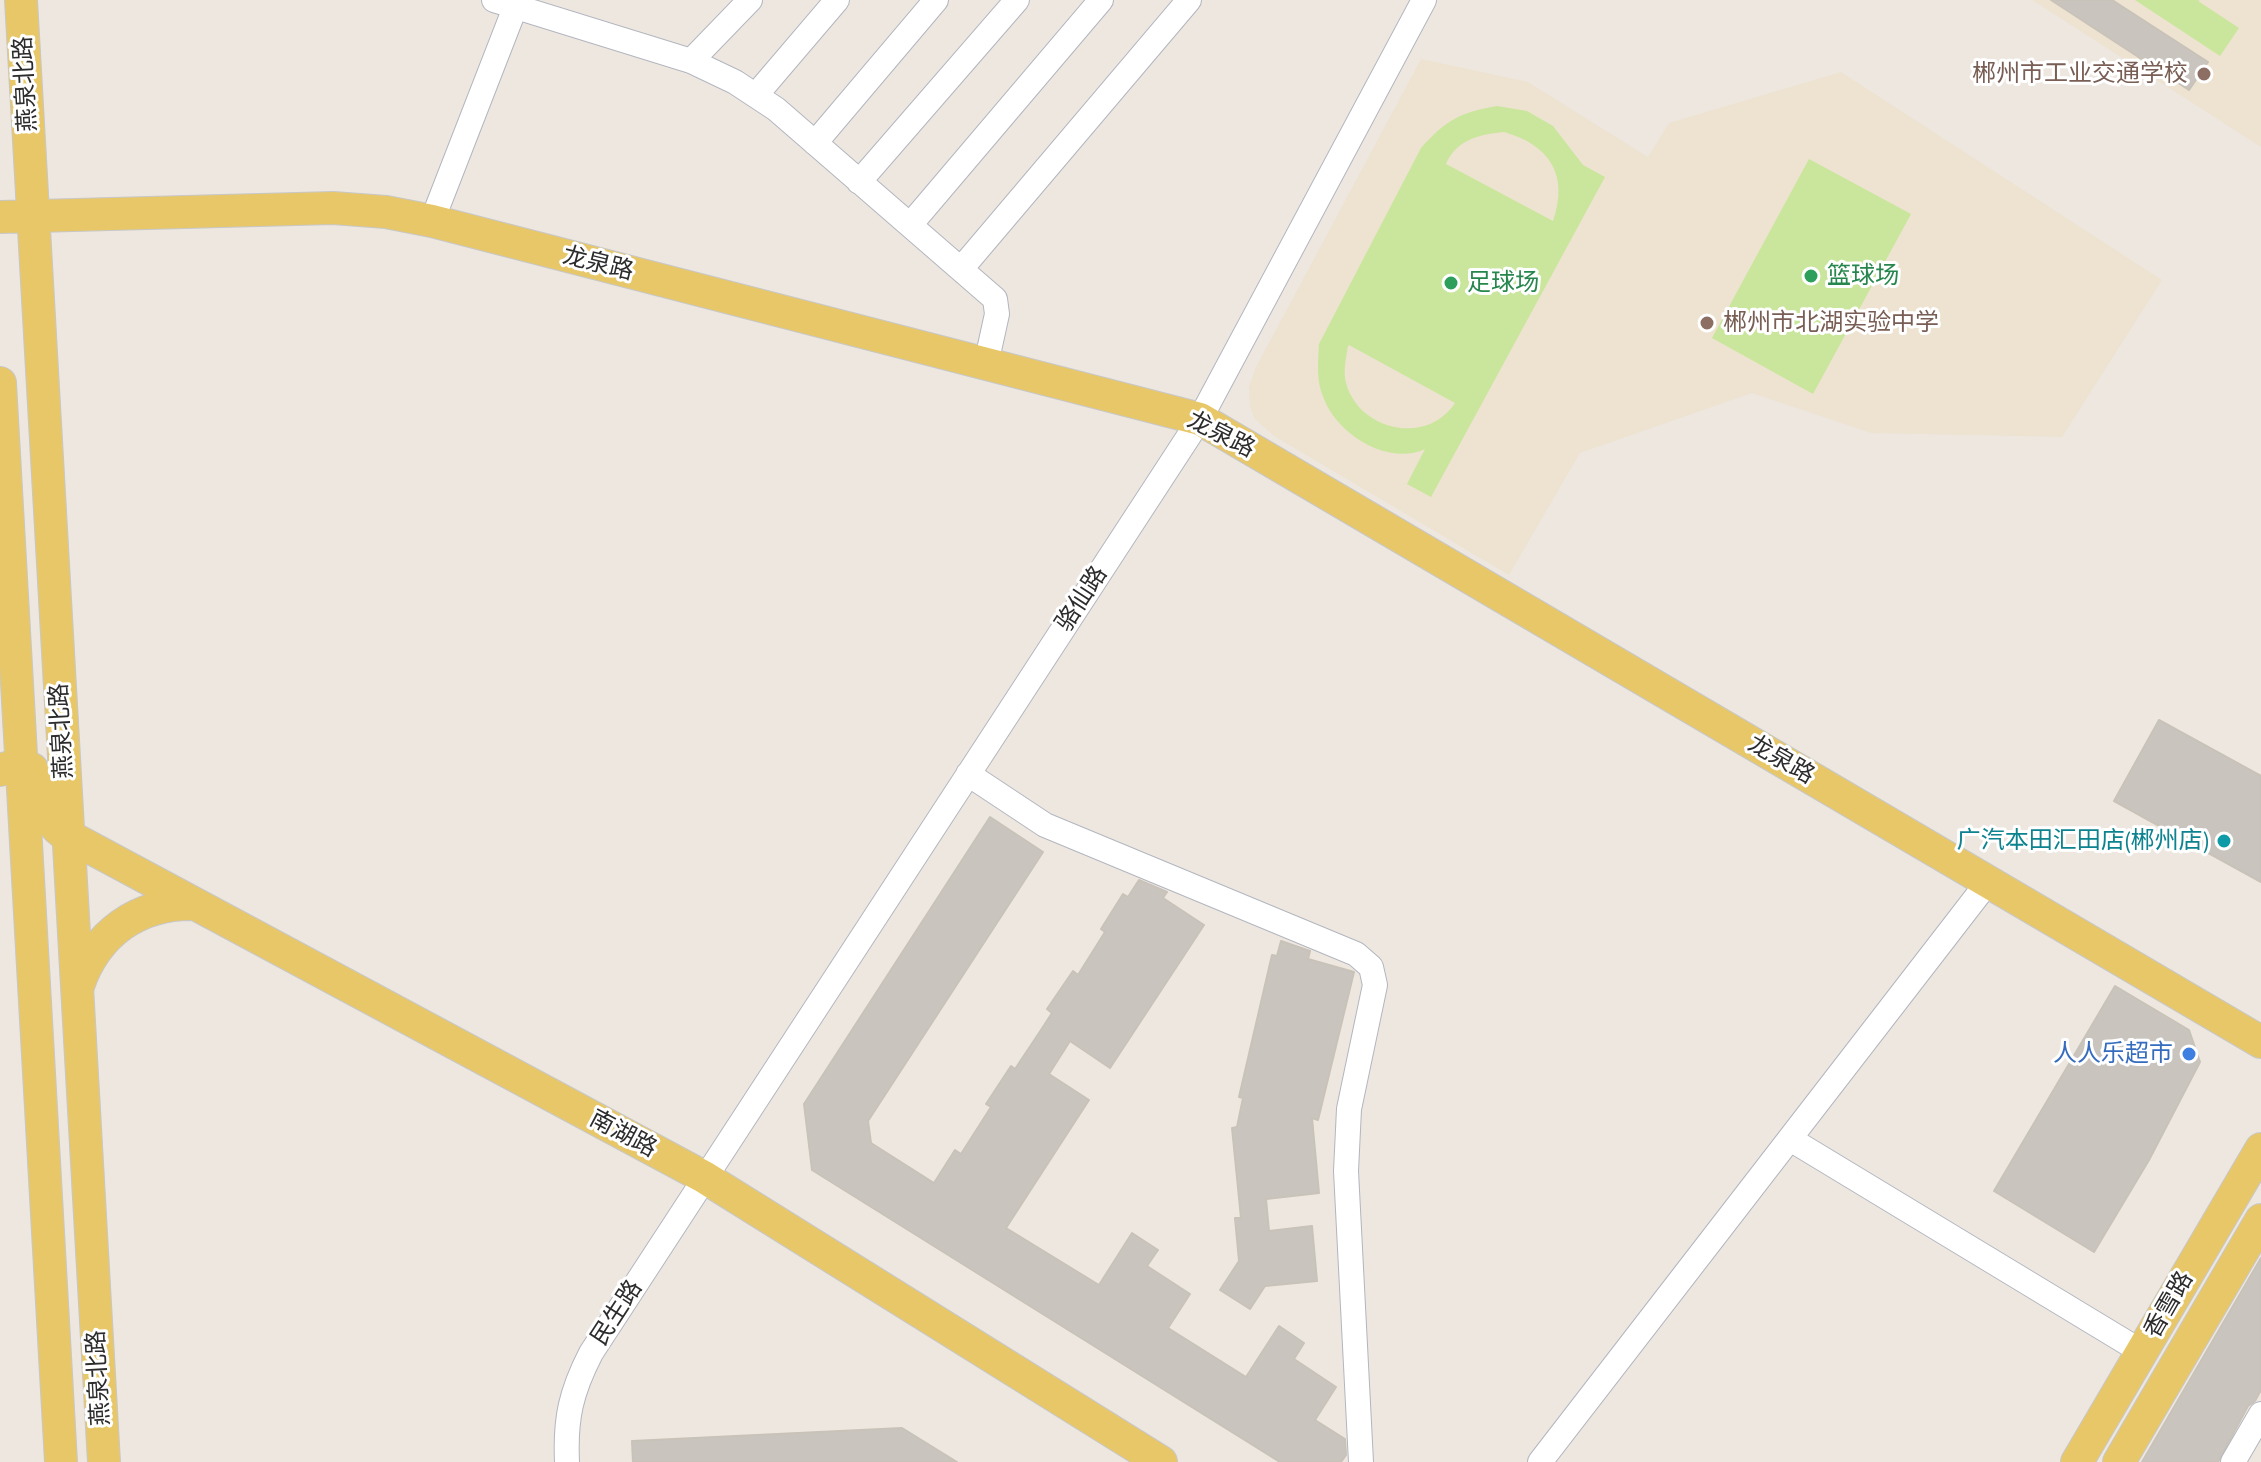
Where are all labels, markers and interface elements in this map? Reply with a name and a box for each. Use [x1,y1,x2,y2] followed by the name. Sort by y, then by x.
[9,35,43,133] street label: 燕泉北路
[1972,60,2188,88] place label: 郴州市工业交通学校
[2195,65,2213,83] marker: 郴州市工业交通学校
[560,241,636,287] street label: 龙泉路
[1827,262,1899,290] place label: 篮球场
[1802,267,1820,285] marker: 篮球场
[1467,269,1539,297] place label: 足球场
[1442,274,1460,292] marker: 足球场
[1723,309,1939,337] place label: 郴州市北湖实验中学
[1698,314,1716,332] marker: 郴州市北湖实验中学
[1182,406,1260,464] street label: 龙泉路
[1050,561,1114,637] street label: 骆仙路
[45,682,79,780] street label: 燕泉北路
[1743,730,1819,790] street label: 龙泉路
[1957,827,2208,855] place label: 广汽本田汇田店(郴州店)
[2215,832,2233,850] marker: 广汽本田汇田店(郴州店)
[2053,1040,2173,1068] place label: 人人乐超市
[2180,1045,2198,1063] marker: 人人乐超市
[584,1104,662,1164] street label: 南湖路
[2139,1267,2199,1343] street label: 香雪路
[585,1275,649,1351] street label: 民生路
[82,1329,116,1427] street label: 燕泉北路

